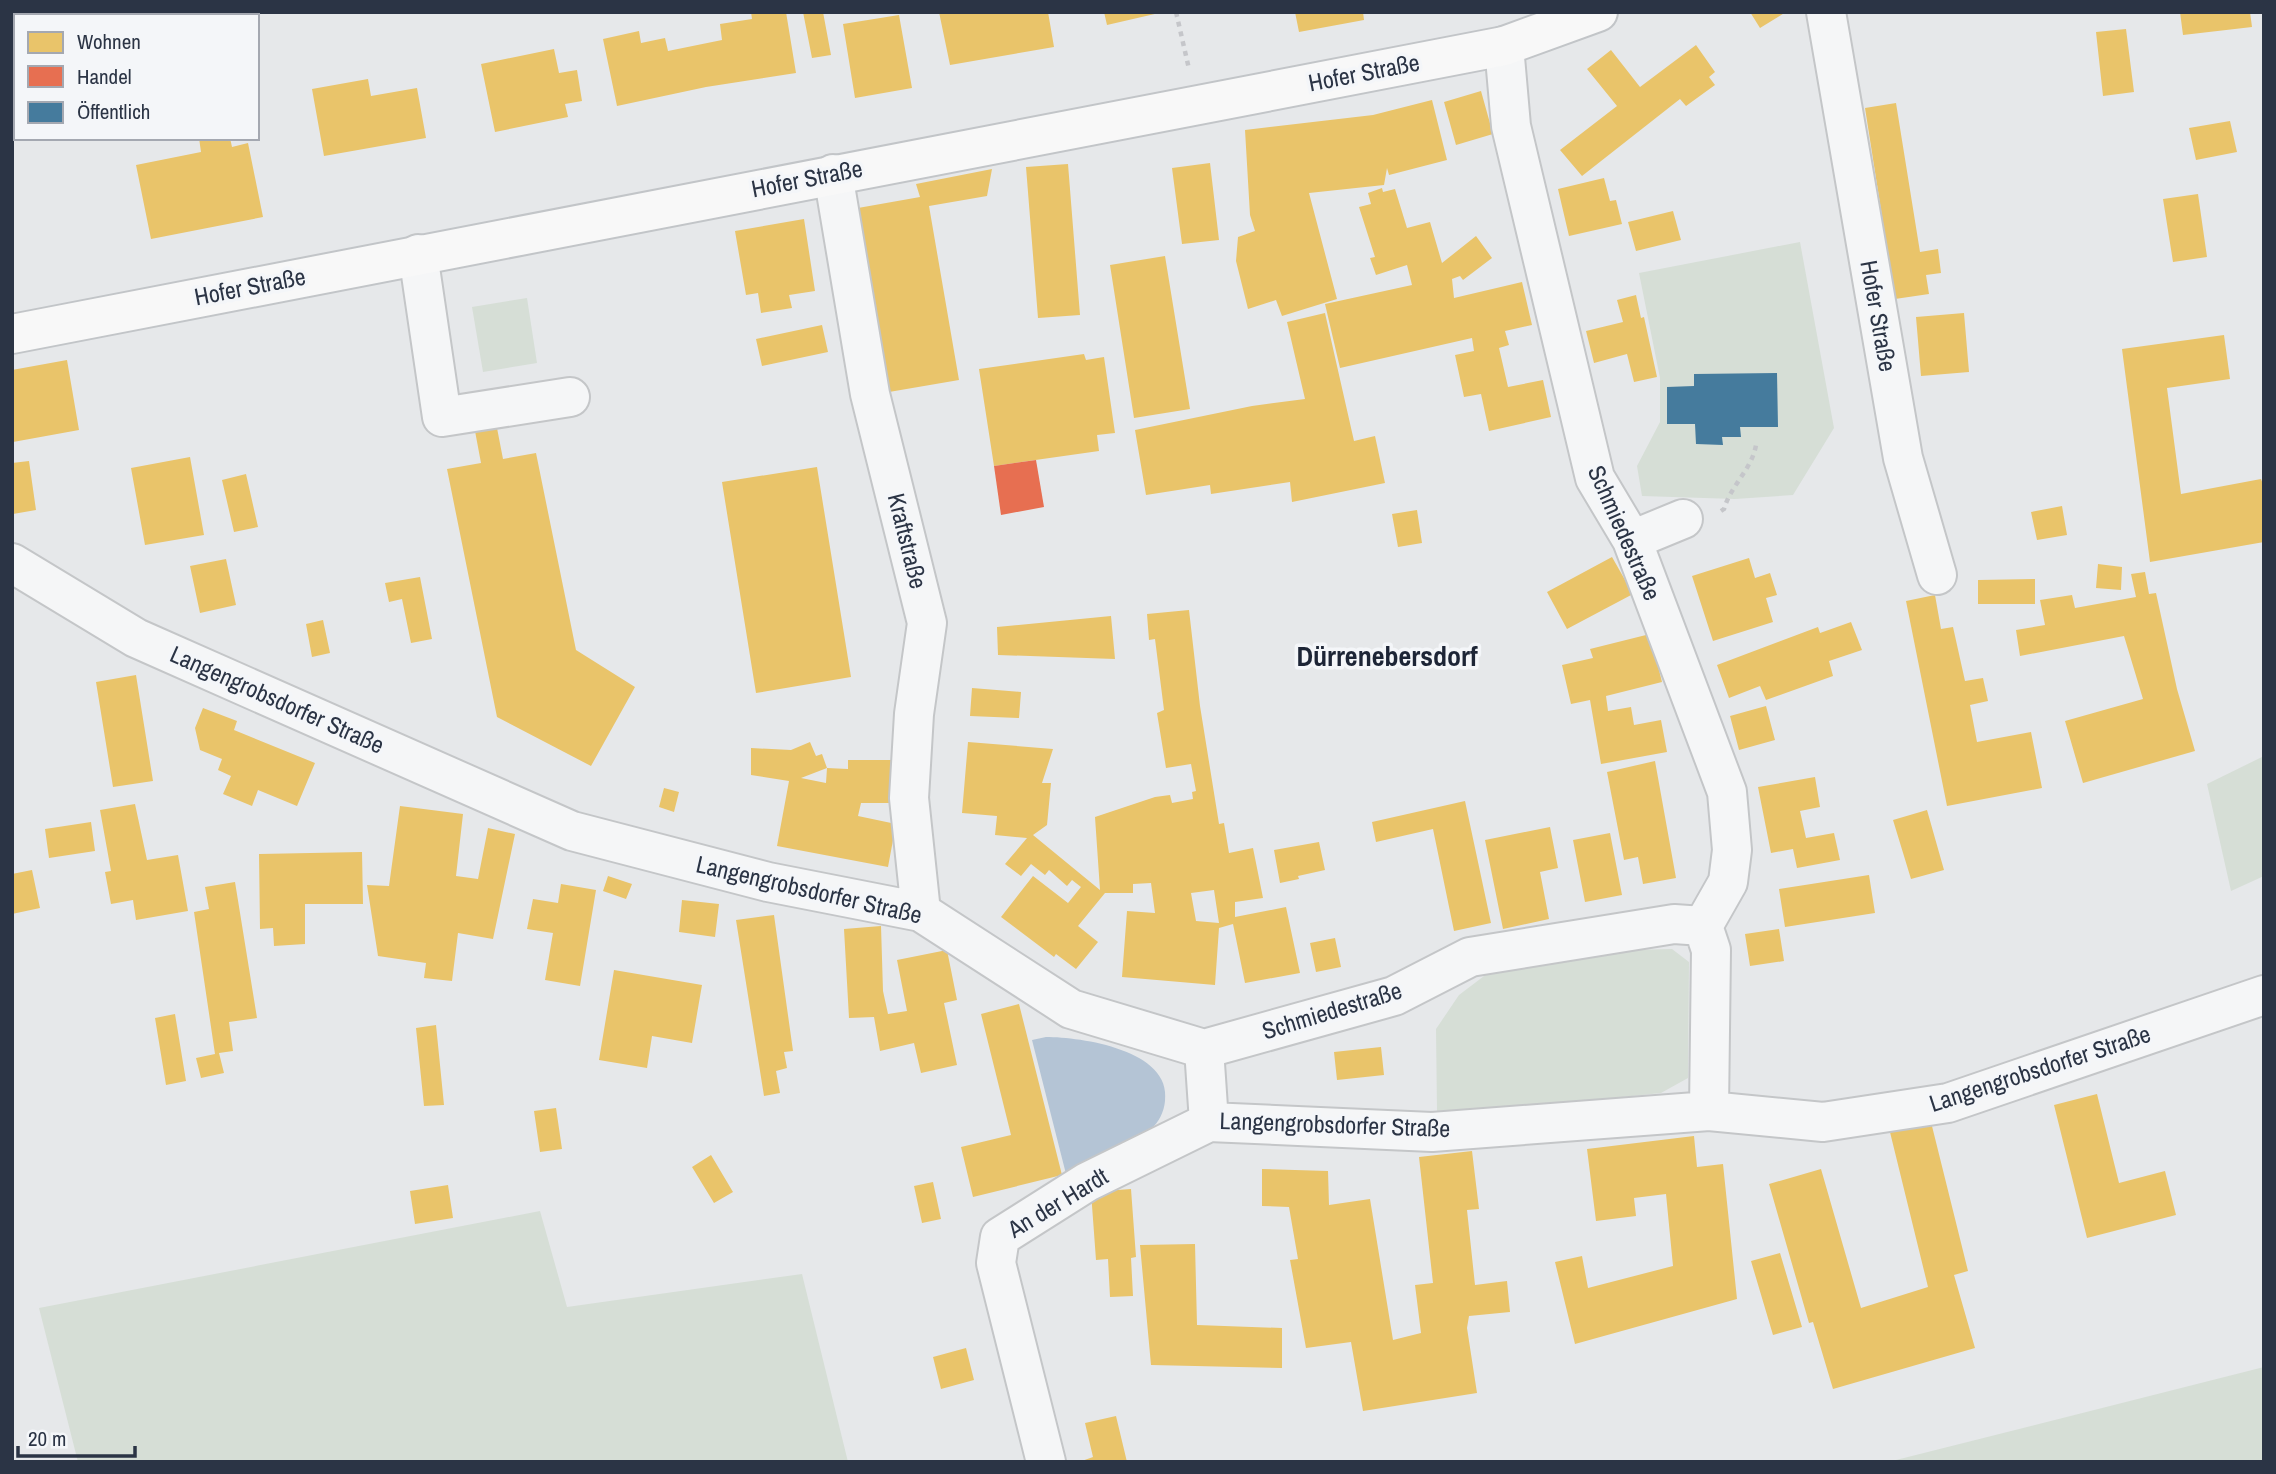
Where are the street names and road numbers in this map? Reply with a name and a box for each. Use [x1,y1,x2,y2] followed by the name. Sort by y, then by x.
[1305,46,1422,98] street label: Hofer Straße
[748,152,865,204] street label: Hofer Straße
[1853,258,1905,374] street label: Hofer Straße
[191,260,308,312] street label: Hofer Straße
[1581,460,1669,605] street label: Schmiedestraße
[881,490,935,592] street label: Kraftstraße
[165,638,389,761] street label: Langengrobsdorfer Straße
[693,847,925,931] street label: Langengrobsdorfer Straße
[1258,974,1405,1046] street label: Schmiedestraße
[1925,1017,2154,1119] street label: Langengrobsdorfer Straße
[1219,1104,1451,1144] street label: Langengrobsdorfer Straße
[1001,1159,1114,1245] street label: An der Hardt

